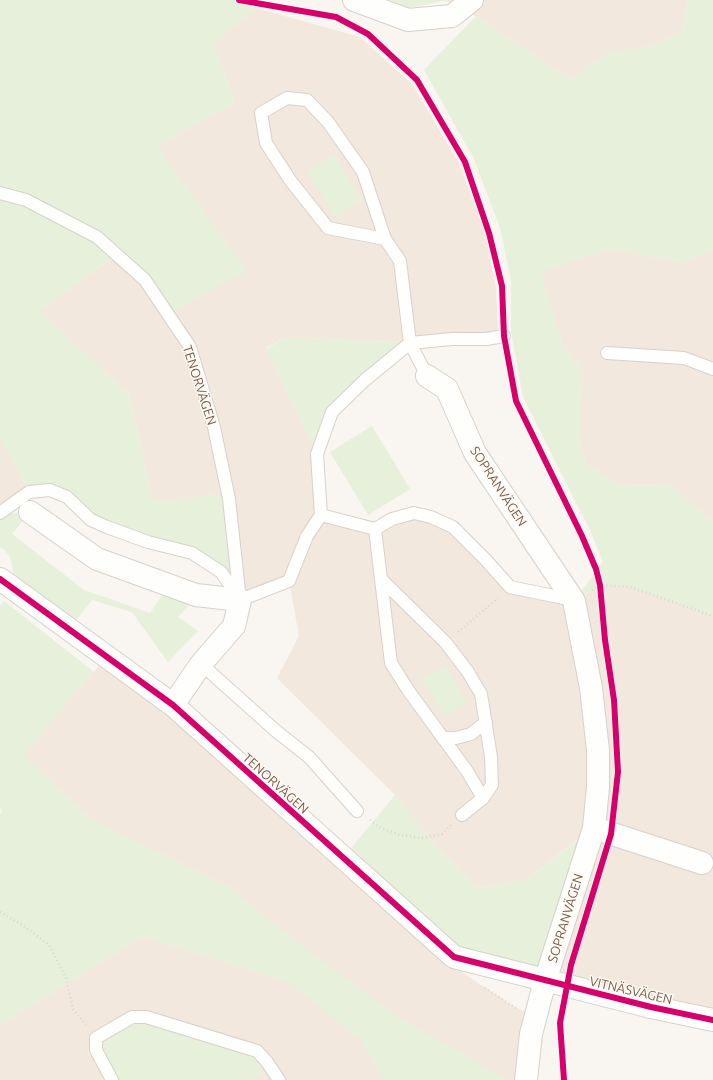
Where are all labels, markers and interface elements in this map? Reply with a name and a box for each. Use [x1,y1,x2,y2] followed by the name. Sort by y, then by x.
[181,343,220,427] street label: TENORVÄGEN
[468,443,531,528] street label: SOPRANVÄGEN
[240,749,312,816] street label: TENORVÄGEN
[544,872,585,964] street label: SOPRANVÄGEN
[588,973,674,1006] street label: VITNÄSVÄGEN

